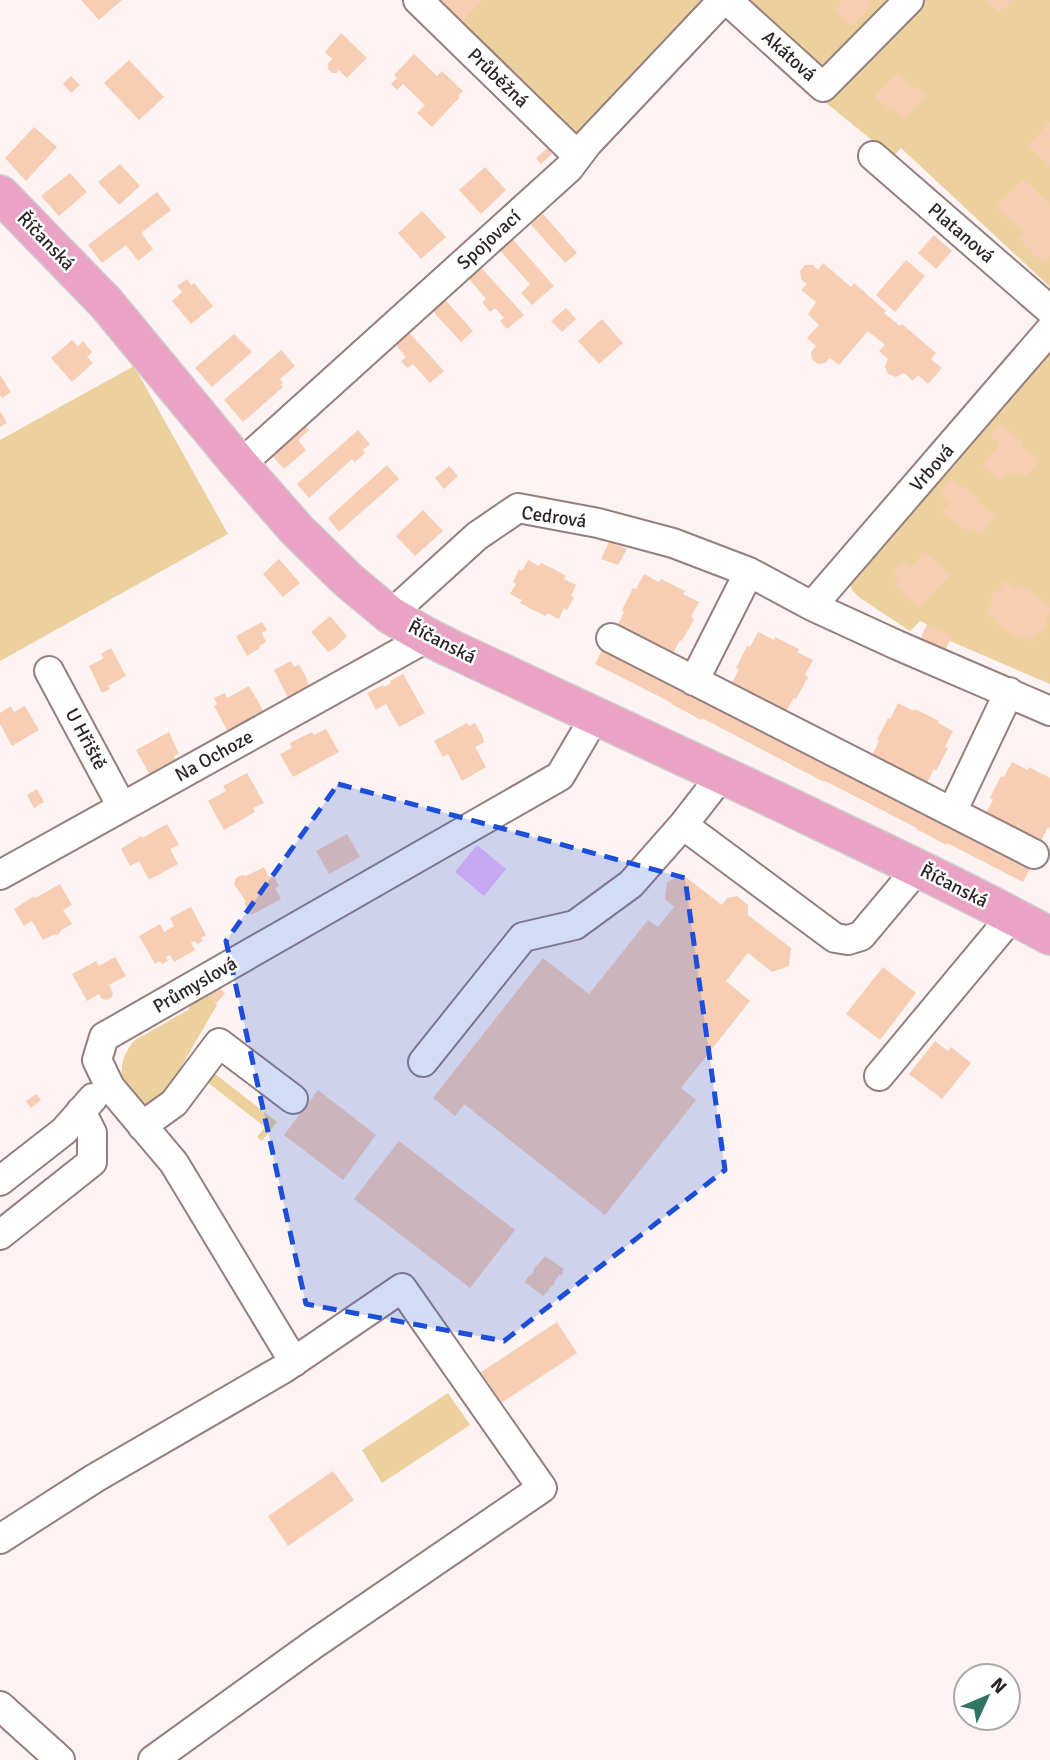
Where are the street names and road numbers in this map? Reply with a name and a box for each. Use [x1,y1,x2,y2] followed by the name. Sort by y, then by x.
[757,25,821,87] street label: Akátová
[462,43,534,113] street label: Průběžná
[923,198,999,268] street label: Platanová
[452,204,527,275] street label: Spojovací
[12,206,80,276] street label: Říčanská
[905,439,959,497] street label: Vrbová
[520,501,588,533] street label: Cedrová
[404,615,480,669] street label: Říčanská
[60,704,112,774] street label: U Hřiště
[171,725,257,787] street label: Na Ochoze
[916,859,992,913] street label: Říčanská
[149,951,241,1019] street label: Průmyslová

